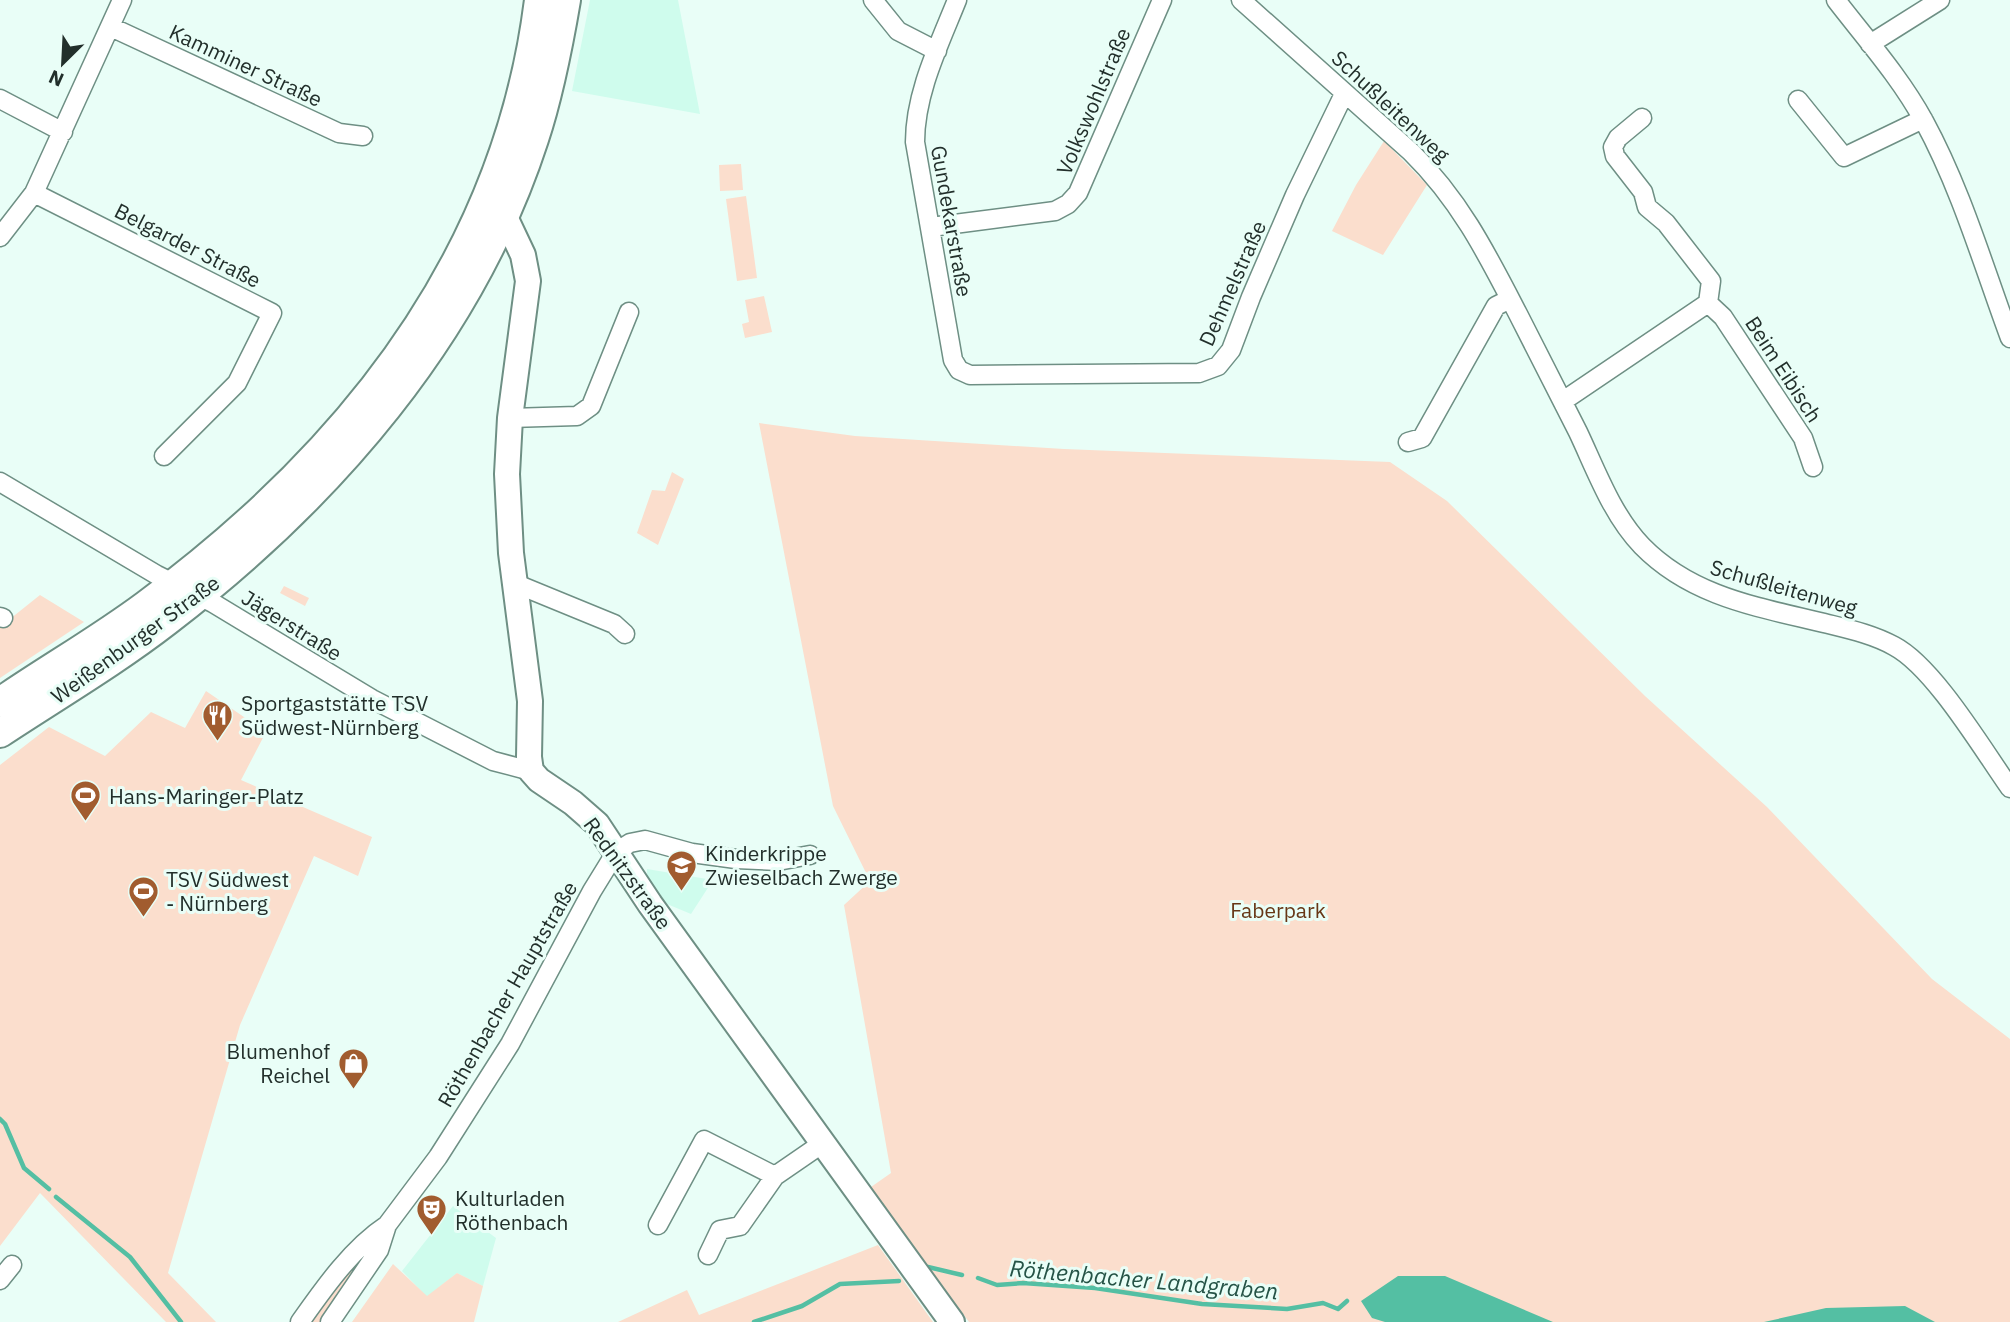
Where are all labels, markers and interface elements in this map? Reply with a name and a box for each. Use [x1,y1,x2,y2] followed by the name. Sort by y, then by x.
[165,17,327,113] street label: Kamminer Straße
[1049,23,1137,179] street label: Volkswohlstraße
[28,28,98,98] north arrow
[1326,44,1456,168] street label: Schußleitenweg
[45,65,67,92] text: N
[925,143,979,299] street label: Gundekarstraße
[110,196,266,294] street label: Belgarder Straße
[1192,216,1272,350] street label: Dehmelstraße
[1739,310,1829,428] street label: Beim Eibisch
[1707,553,1861,621] street label: Schußleitenweg
[45,568,225,710] street label: Weißenburger Straße
[237,583,347,667] street label: Jägerstraße
[241,689,428,741] place label: Sportgaststätte TSV Südwest-Nürnberg
[201,698,235,742] restaurant icon: Sportgaststätte TSV Südwest-Nürnberg
[69,779,103,823] sports icon: Hans-Maringer-Platz
[109,782,304,810] place label: Hans-Maringer-Platz
[578,811,678,935] street label: Rednitzstraße
[705,839,898,891] place label: Kinderkrippe Zwieselbach Zwerge
[665,848,699,892] school or university icon: Kinderkrippe Zwieselbach Zwerge
[166,865,289,917] place label: TSV Südwest - Nürnberg
[126,874,160,918] sports icon: TSV Südwest - Nürnberg
[431,876,583,1112] street label: Röthenbacher Hauptstraße
[1230,896,1326,924] park label: Faberpark
[226,1037,330,1089] place label: Blumenhof Reichel
[336,1046,370,1090] shop icon: Blumenhof Reichel
[455,1184,569,1236] place label: Kulturladen Röthenbach
[415,1193,449,1237] theatre icon: Kulturladen Röthenbach
[1009,1252,1279,1306] water label: Röthenbacher Landgraben

